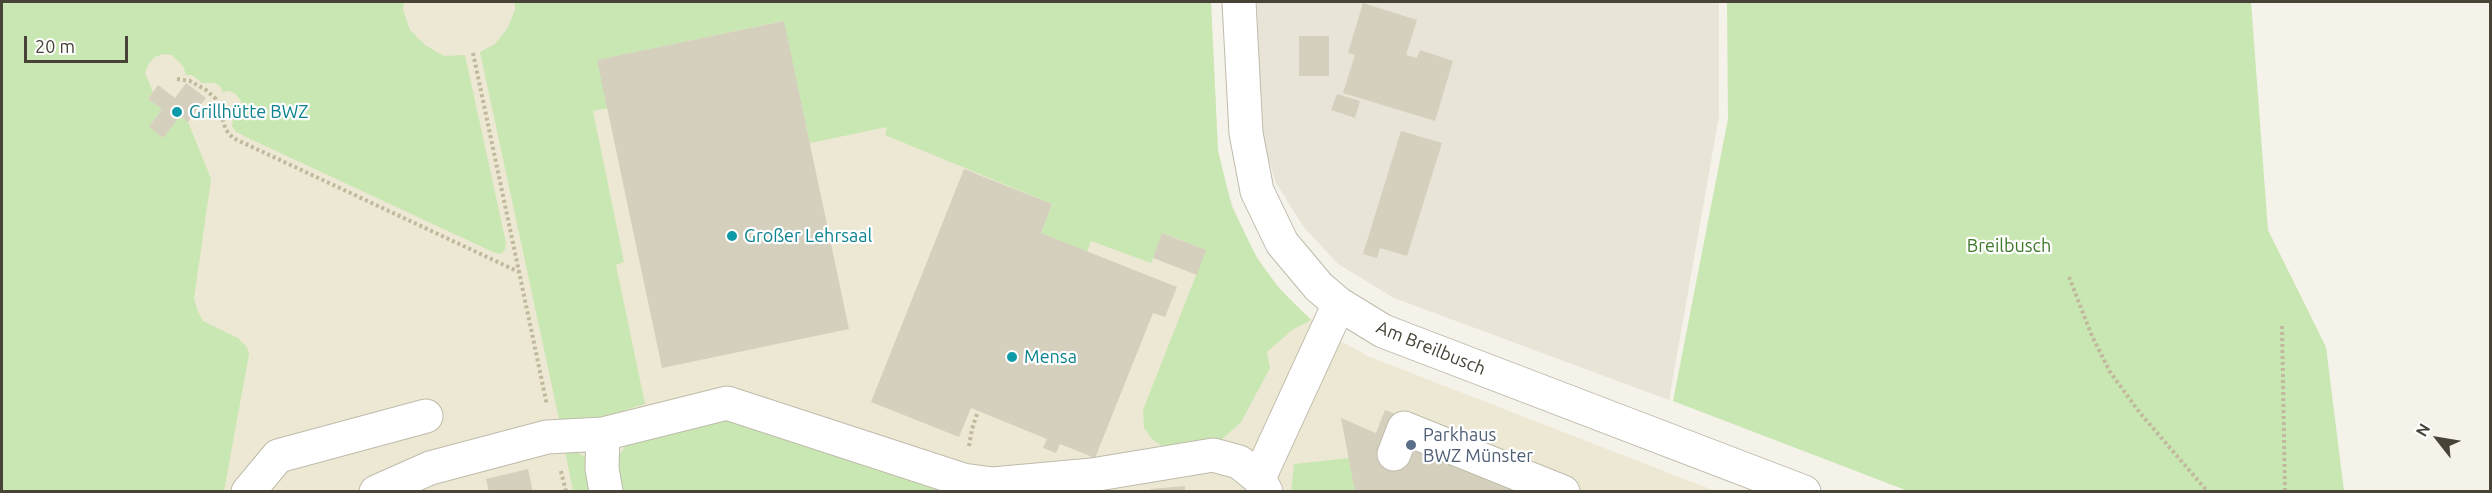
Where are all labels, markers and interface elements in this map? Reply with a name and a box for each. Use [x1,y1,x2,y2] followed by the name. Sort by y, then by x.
[27,24,130,62] scale bar
[35,36,75,56] text: 20 m
[189,101,309,123] place label: Grillhütte BWZ
[170,105,184,119] marker: Grillhütte BWZ
[744,225,872,247] place label: Großer Lehrsaal
[725,229,739,243] marker: Großer Lehrsaal
[1967,235,2051,257] park label: Breilbusch
[1373,316,1489,380] street label: Am Breilbusch
[1024,346,1077,368] place label: Mensa
[1005,350,1019,364] marker: Mensa
[2408,409,2468,469] north arrow
[2412,420,2433,439] text: N
[1423,424,1533,466] place label: Parkhaus BWZ Münster
[1404,438,1418,452] marker: Parkhaus BWZ Münster

